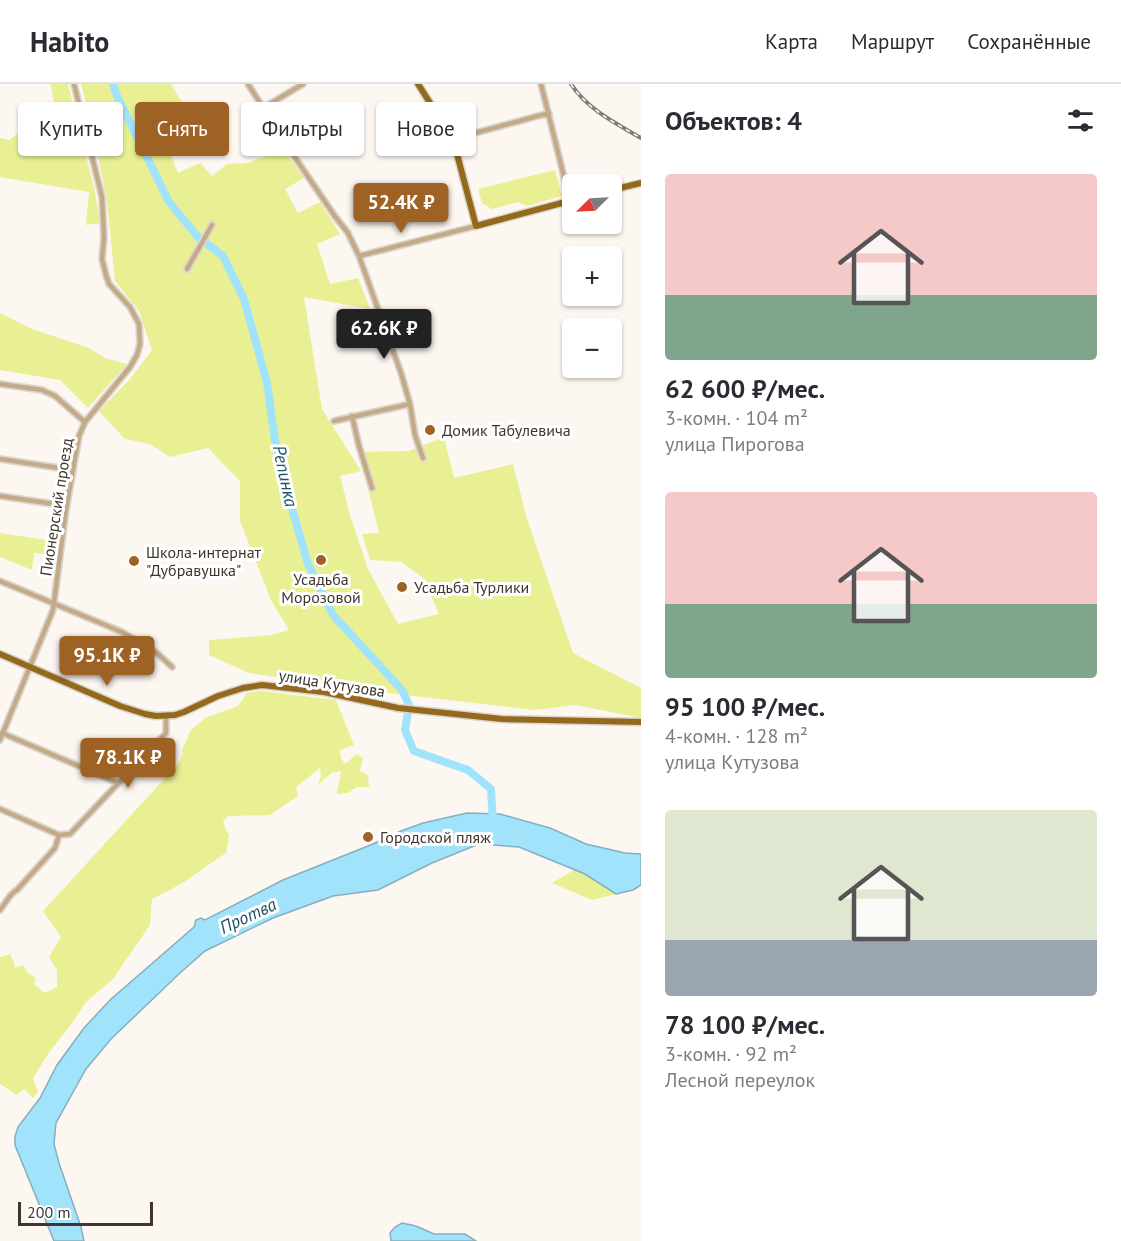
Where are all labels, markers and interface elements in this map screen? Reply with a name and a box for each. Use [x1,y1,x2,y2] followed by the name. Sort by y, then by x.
[30,23,109,60] text: Habito
[765,28,818,55] text: Карта
[851,28,934,55] text: Маршрут
[967,28,1091,55] text: Сохранённые
[18,102,123,156] chip: Купить
[135,102,229,156] chip: Снять
[241,102,364,156] chip: Фильтры
[376,102,476,156] chip: Новое
[665,104,802,137] text: Объектов: 4
[1064,104,1097,137] icon: filters
[562,174,622,234] north arrow
[562,174,622,378] map controls
[346,183,456,234] pin: 52.4K ₽
[367,189,435,215] text: 52.4K ₽
[827,213,935,321] icon: home
[562,246,622,306] button: +
[329,309,439,360] pin: 62.6K ₽
[350,315,418,341] text: 62.6K ₽
[562,318,622,378] button: −
[665,372,825,405] text: 62 600 ₽/мес.
[665,405,808,431] text: 3-комн. · 104 m²
[442,420,571,440] place label: Домик Табулевича
[423,423,437,437] marker: Домик Табулевича
[665,431,805,457] text: улица Пирогова
[35,436,77,577] street label: Пионерский проезд
[268,443,303,509] water label: Репинка
[827,531,935,639] icon: home
[146,542,262,580] place label: Школа-интернат "Дубравушка"
[314,553,328,567] marker: Усадьба Морозовой
[127,554,141,568] marker: Школа-интернат "Дубравушка"
[281,569,361,607] place label: Усадьба Морозовой
[414,577,529,597] place label: Усадьба Турлики
[395,580,409,594] marker: Усадьба Турлики
[52,636,162,687] pin: 95.1K ₽
[73,642,141,668] text: 95.1K ₽
[277,665,387,701] street label: улица Кутузова
[665,690,825,723] text: 95 100 ₽/мес.
[665,723,808,749] text: 4-комн. · 128 m²
[73,738,183,789] pin: 78.1K ₽
[94,744,162,770] text: 78.1K ₽
[665,749,799,775] text: улица Кутузова
[380,827,491,847] place label: Городской пляж
[361,830,375,844] marker: Городской пляж
[827,849,935,957] icon: home
[216,892,280,939] water label: Протва
[665,1008,825,1041] text: 78 100 ₽/мес.
[665,1041,797,1067] text: 3-комн. · 92 m²
[665,1067,815,1093] text: Лесной переулок
[18,1199,153,1226] scale bar
[27,1202,70,1222] text: 200 m

